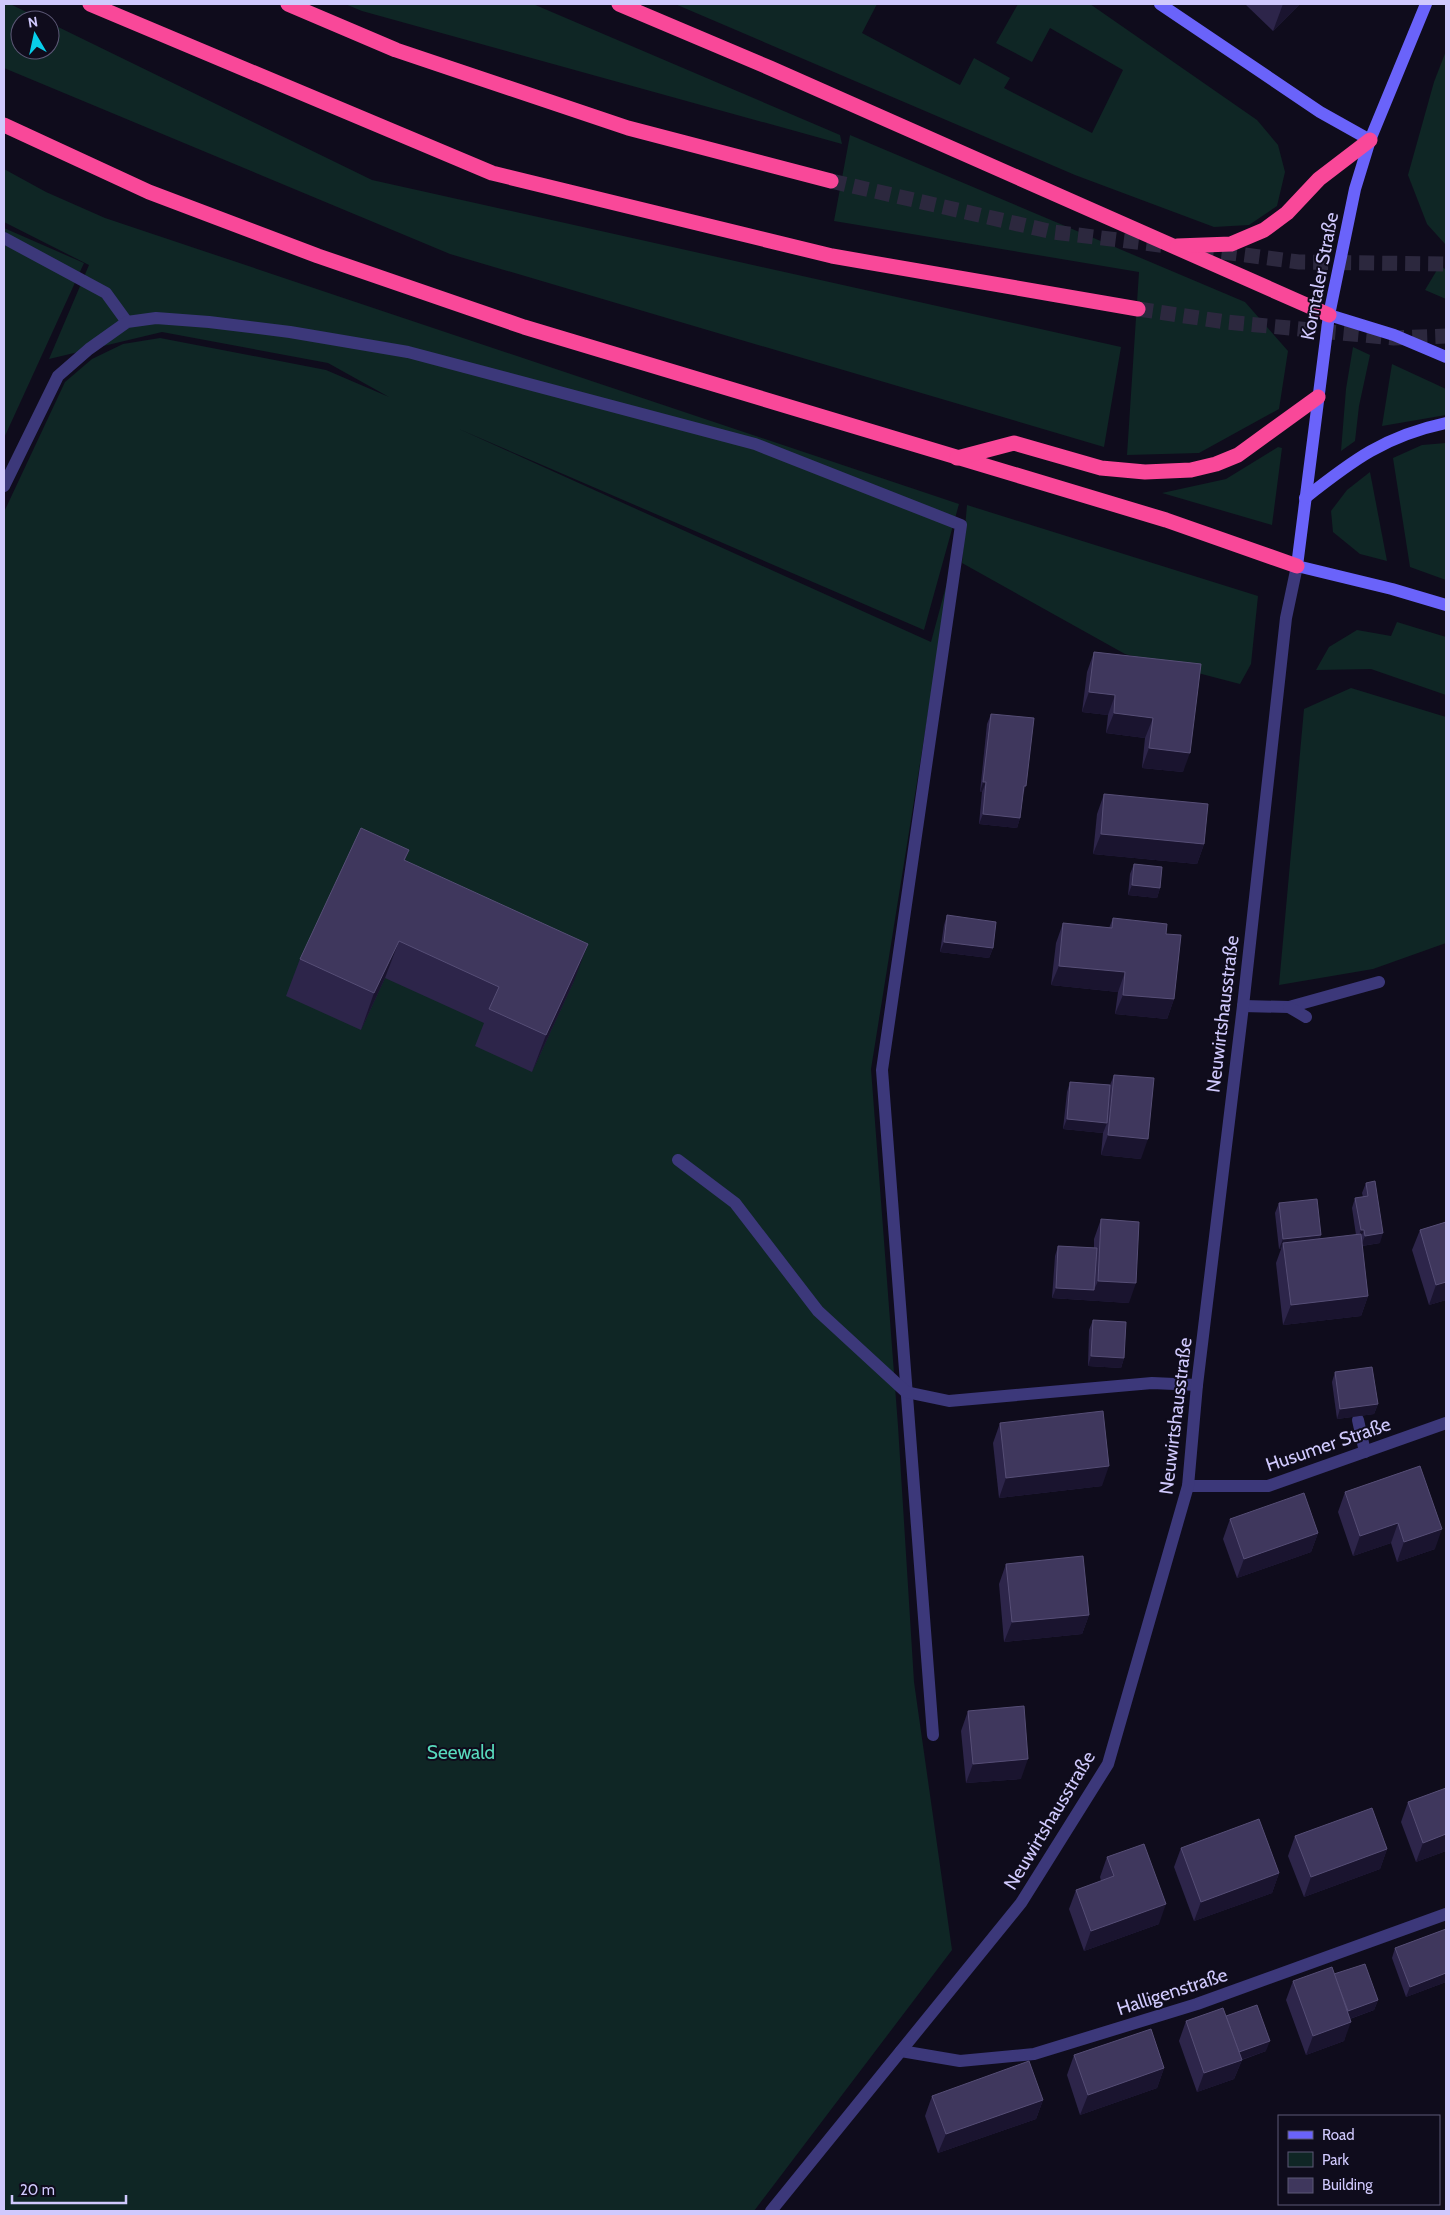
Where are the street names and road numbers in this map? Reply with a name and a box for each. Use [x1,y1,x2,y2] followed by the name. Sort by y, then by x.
[1296,210,1343,342] street label: Korntaler Straße
[1201,934,1244,1094] street label: Neuwirtshausstraße
[1154,1336,1197,1496] street label: Neuwirtshausstraße
[1263,1412,1394,1477] street label: Husumer Straße
[999,1746,1100,1894] street label: Neuwirtshausstraße
[1114,1963,1231,2020] street label: Halligenstraße

